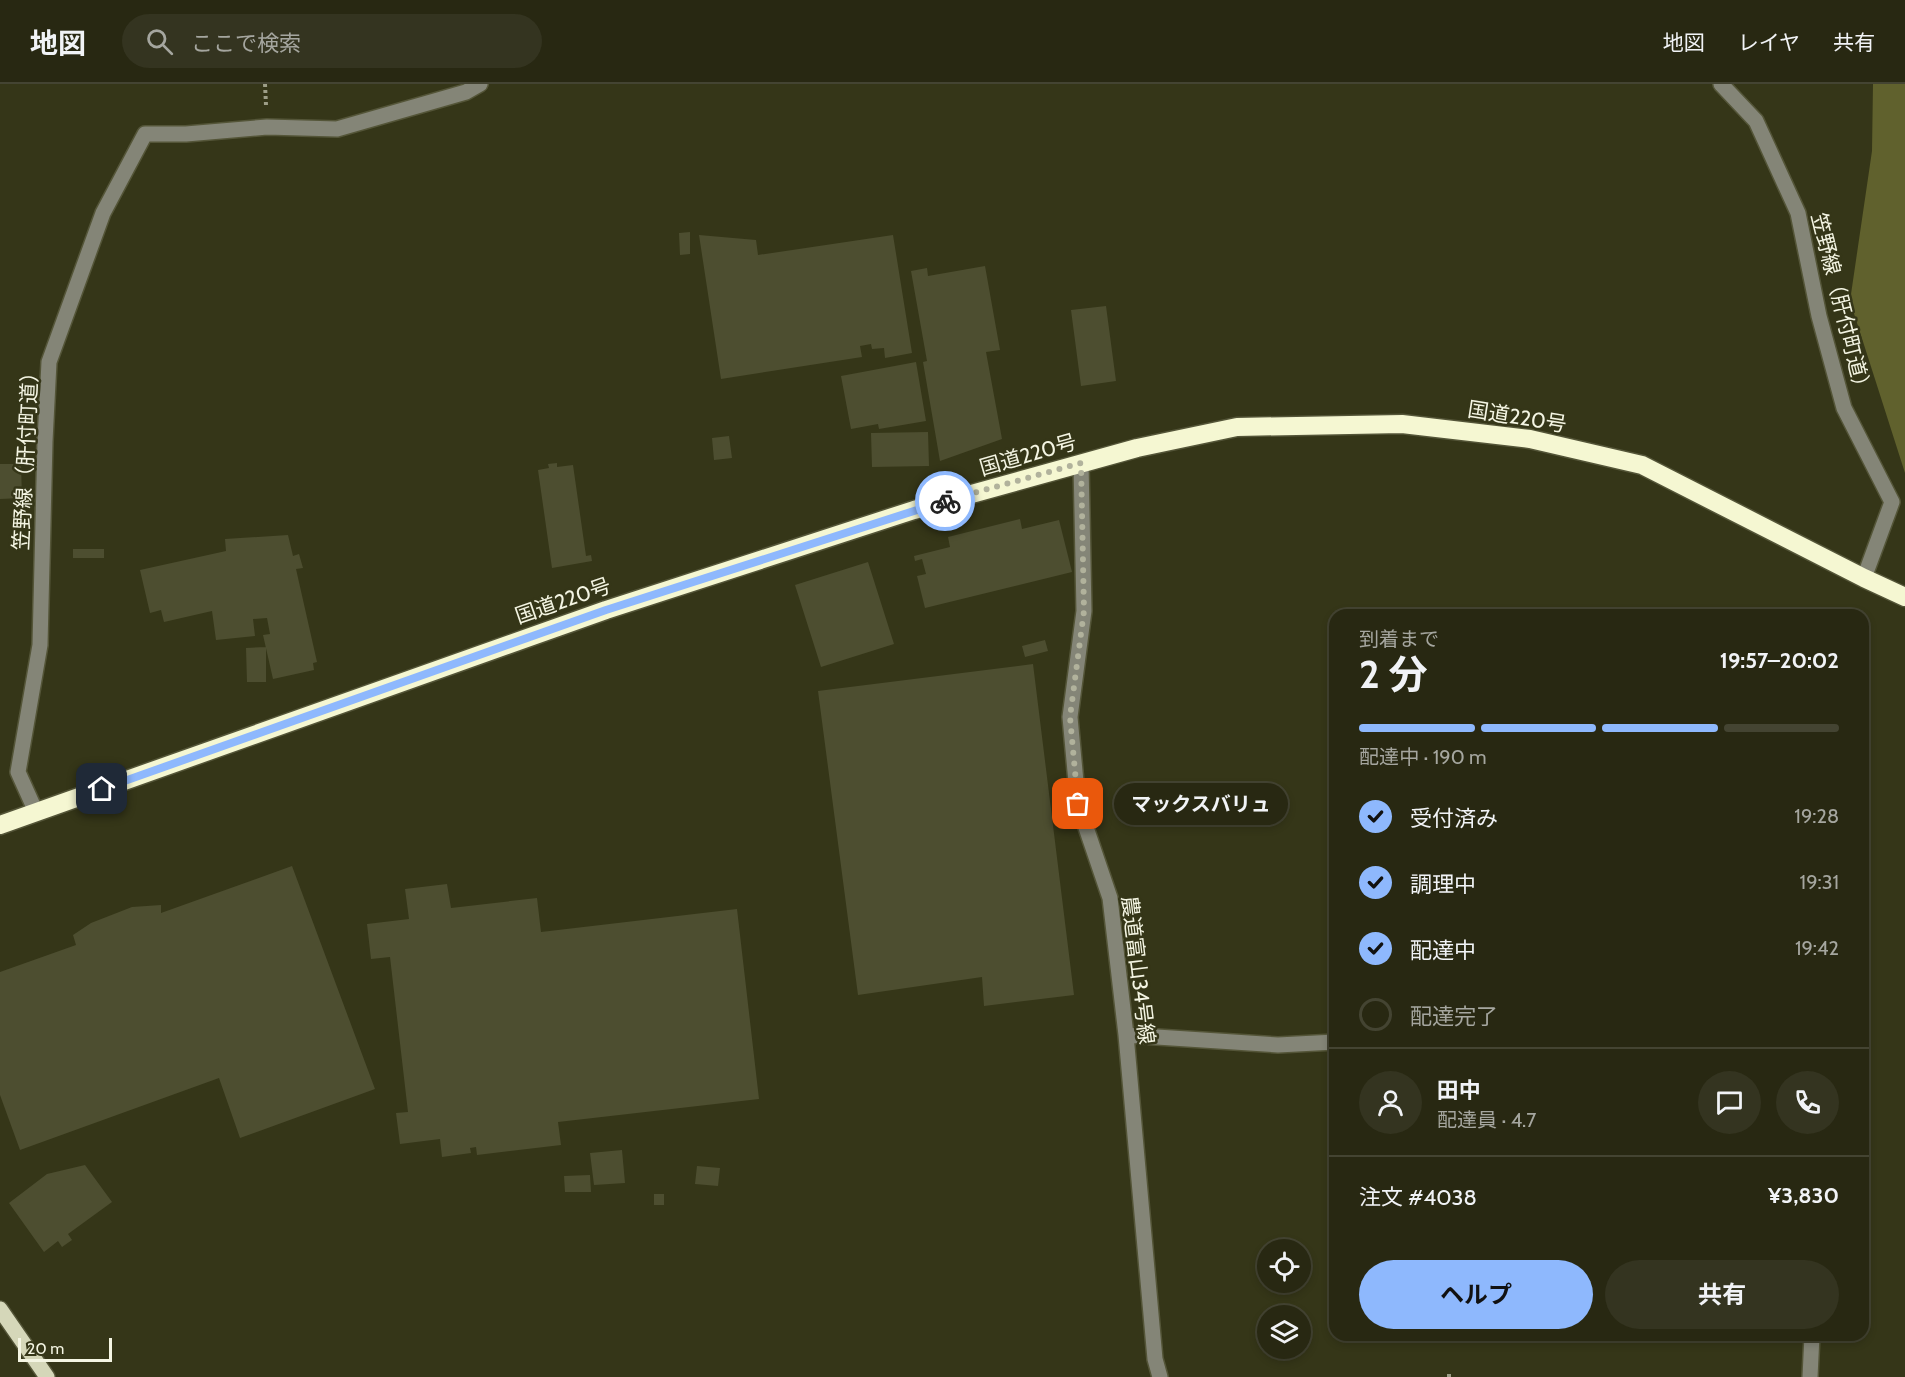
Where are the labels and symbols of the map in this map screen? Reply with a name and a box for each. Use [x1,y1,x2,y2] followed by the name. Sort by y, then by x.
[1806,210,1876,400] street label: 笠野線（肝付町道）
[8,361,43,551] street label: 笠野線（肝付町道）
[1466,396,1568,437] street label: 国道220号
[977,429,1079,480] street label: 国道220号
[915,471,975,531] courier
[512,572,614,629] street label: 国道220号
[76,763,127,814] pin
[1052,778,1103,829] pin
[1114,783,1288,825] callout: マックスバリュ
[1117,894,1160,1046] street label: 農道富山34号線
[18,1335,112,1362] scale bar

